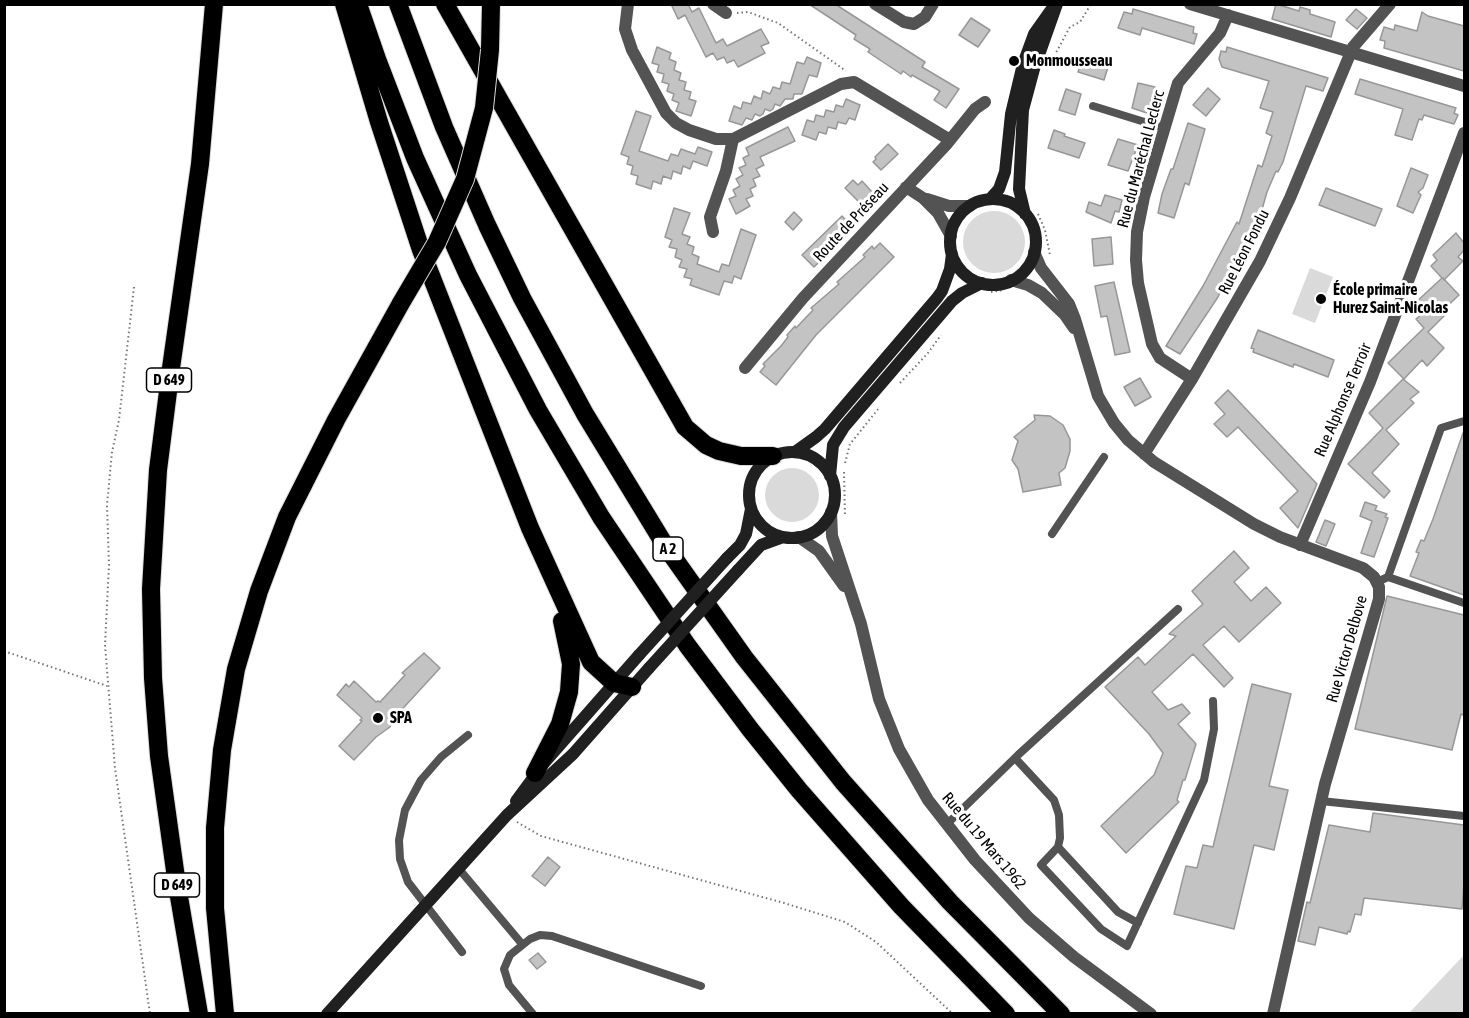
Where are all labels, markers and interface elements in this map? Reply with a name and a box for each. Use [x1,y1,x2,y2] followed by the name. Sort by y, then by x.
[1026,51,1112,71] place label: Monmousseau
[1007,54,1021,68] marker: Monmousseau
[1113,88,1169,230] street label: Rue du Maréchal Leclerc
[809,178,893,266] street label: Route de Préseau
[1214,206,1274,298] street label: Rue Léon Fondu
[1333,280,1448,318] place label: École primaire Hurez Saint-Nicolas
[1314,292,1328,306] marker: École primaire Hurez Saint-Nicolas
[1310,340,1376,460] street label: Rue Alphonse Terroir
[146,368,192,392] road number: D 649
[653,537,683,561] road number: A 2
[1323,593,1371,705] street label: Rue Victor Delbove
[390,708,412,728] place label: SPA
[371,711,385,725] marker: SPA
[938,789,1030,893] street label: Rue du 19 Mars 1962
[154,873,200,897] road number: D 649

